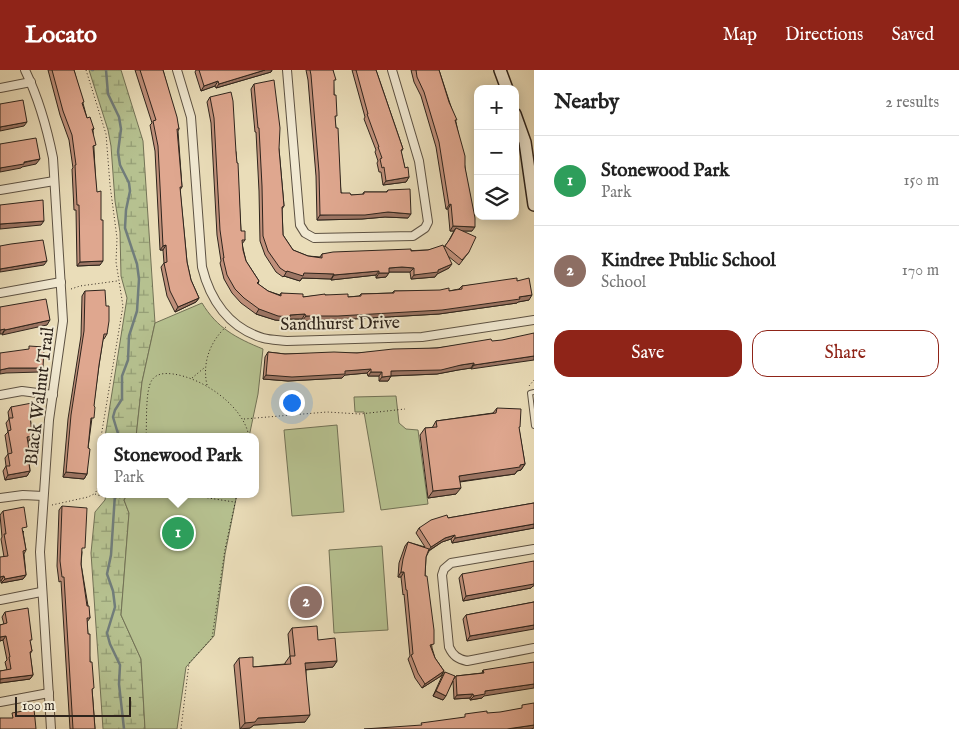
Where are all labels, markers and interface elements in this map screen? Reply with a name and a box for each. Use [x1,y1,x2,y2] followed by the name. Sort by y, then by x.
[25,20,97,51] text: Locato
[723,24,757,47] text: Map
[785,24,863,47] text: Directions
[891,24,934,47] text: Saved
[474,85,519,220] map controls
[474,85,519,130] button: +
[554,89,619,116] text: Nearby
[885,93,939,113] text: 2 results
[474,130,519,175] button: −
[601,159,729,183] text: Stonewood Park
[567,171,573,191] text: 1
[904,171,939,191] text: 150 m
[474,175,519,220] button: layers
[601,183,631,203] text: Park
[601,249,776,273] text: Kindree Public School
[566,261,574,281] text: 2
[902,261,939,281] text: 170 m
[601,273,646,293] text: School
[280,312,400,337] street label: Sandhurst Drive
[21,326,60,467] street label: Black Walnut Trail
[554,330,742,377] button: Save
[752,330,939,377] button: Share
[279,390,305,416] your location
[97,433,259,498] popup
[114,444,242,468] text: Stonewood Park
[114,468,144,488] text: Park
[162,514,194,552] pin: 1
[290,583,322,621] pin: 2
[15,694,131,717] scale bar
[22,697,55,715] text: 100 m

